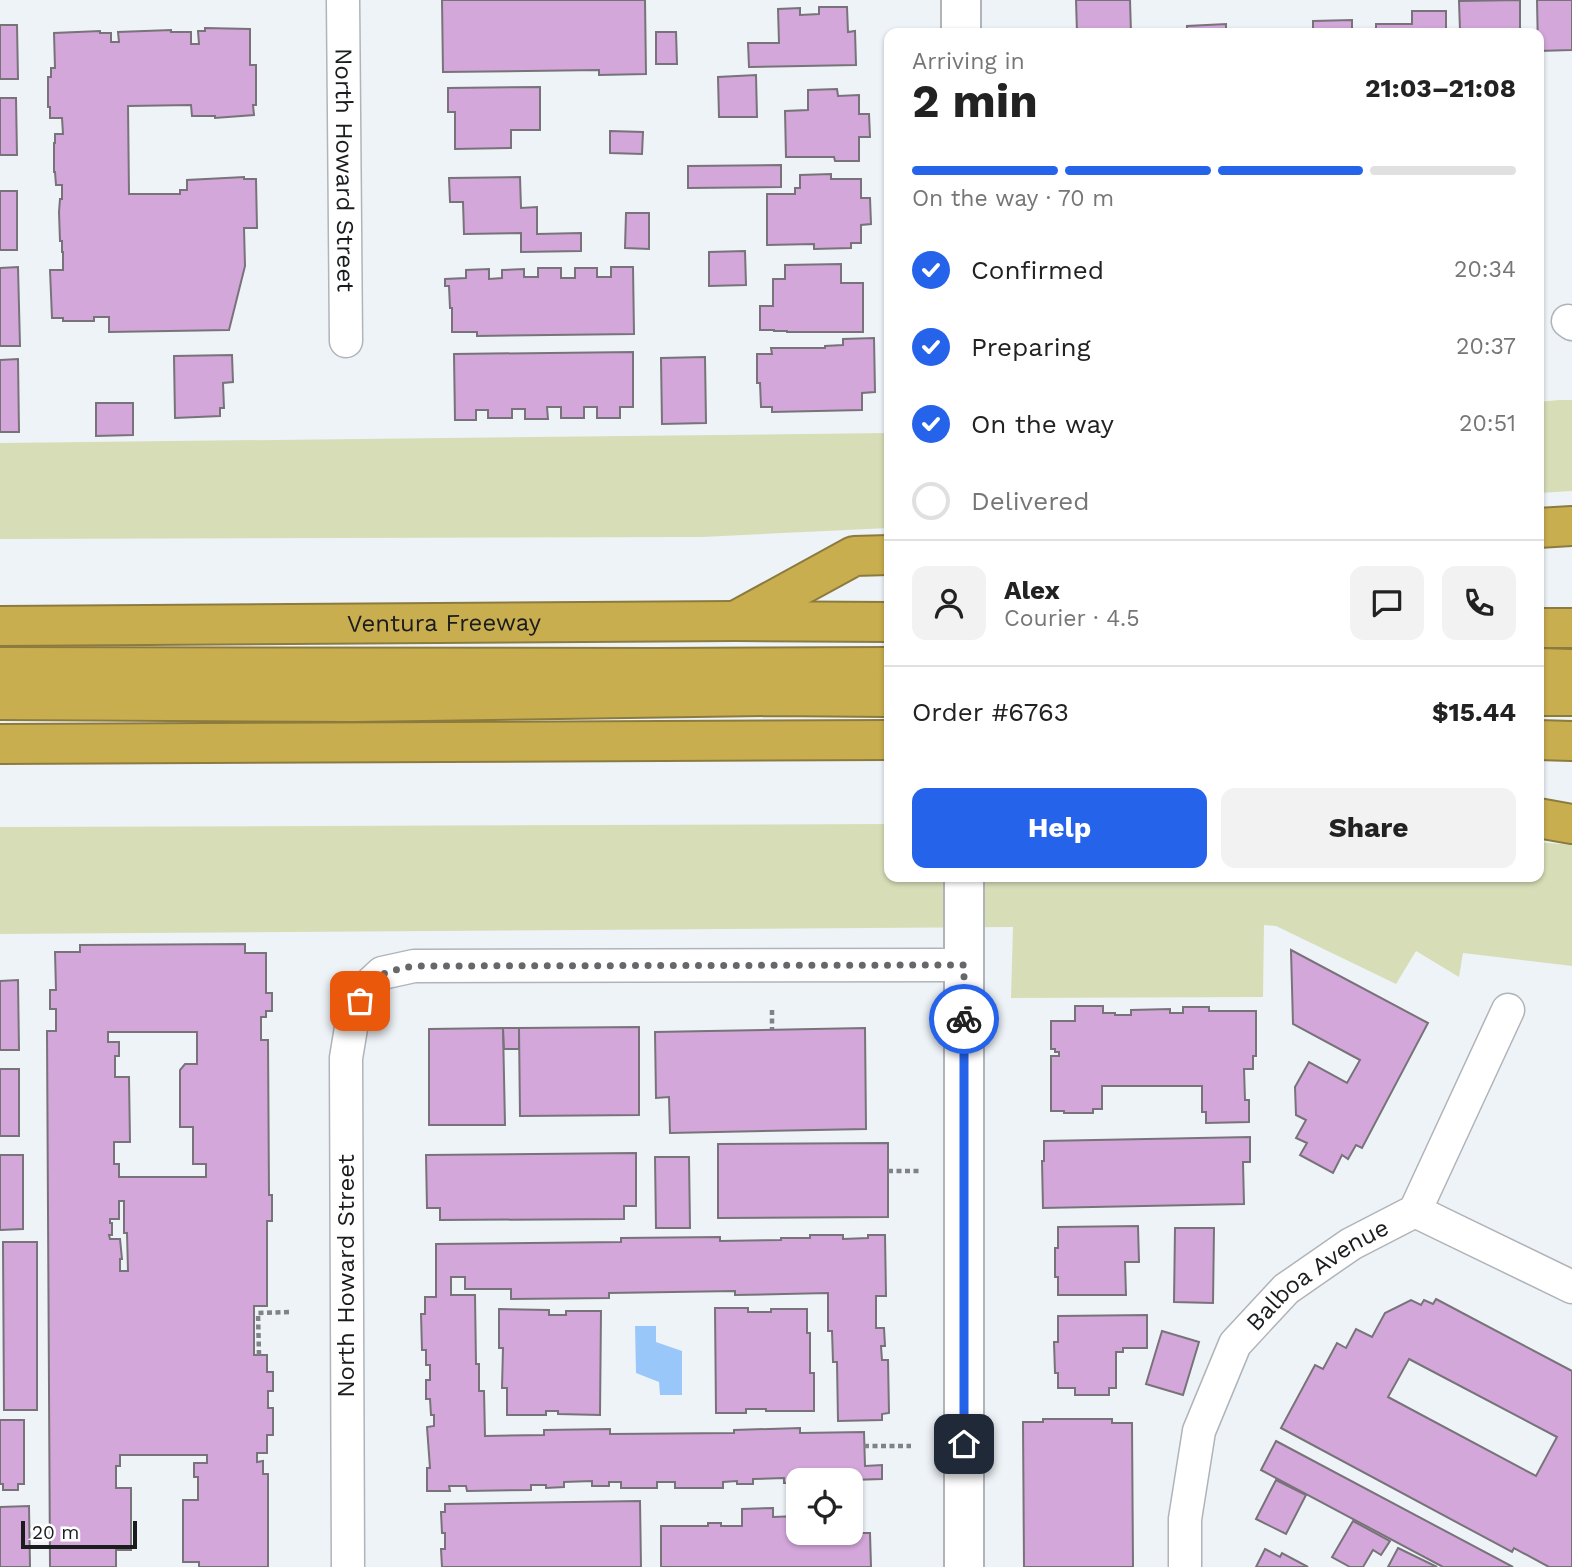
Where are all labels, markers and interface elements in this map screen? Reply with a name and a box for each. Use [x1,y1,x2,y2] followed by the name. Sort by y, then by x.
[329,48,360,292] street label: North Howard Street
[912,48,1025,75] text: Arriving in
[1365,73,1516,103] text: 21:03–21:08
[912,74,1038,128] text: 2 min
[912,185,1114,212] text: On the way · 70 m
[912,251,950,289] icon: check
[971,255,1104,285] text: Confirmed
[1454,256,1516,283] text: 20:34
[912,328,950,366] icon: check
[971,332,1091,362] text: Preparing
[1456,333,1516,360] text: 20:37
[912,405,950,443] icon: check
[971,409,1114,439] text: On the way
[1459,410,1516,437] text: 20:51
[971,486,1090,516] text: Delivered
[912,566,986,640] button: person
[1350,566,1424,640] button: chat
[1442,566,1516,640] button: phone
[1004,575,1060,605] text: Alex
[1004,605,1140,632] text: Courier · 4.5
[347,608,542,638] street label: Ventura Freeway
[912,697,1069,727] text: Order #6763
[1432,697,1516,727] text: $15.44
[912,788,1207,868] button: Help
[1221,788,1516,868] button: Share
[330,971,390,1031] pin
[341,982,379,1020] icon: bag
[929,984,999,1054] courier
[945,1000,983,1038] icon: bike
[332,1154,360,1398] street label: North Howard Street
[1240,1213,1393,1337] street label: Balboa Avenue
[934,1414,994,1474] pin
[945,1425,983,1463] icon: home
[786,1468,863,1545] map controls
[786,1468,863,1545] button: locate
[21,1518,136,1550] scale bar
[32,1521,79,1544] text: 20 m

